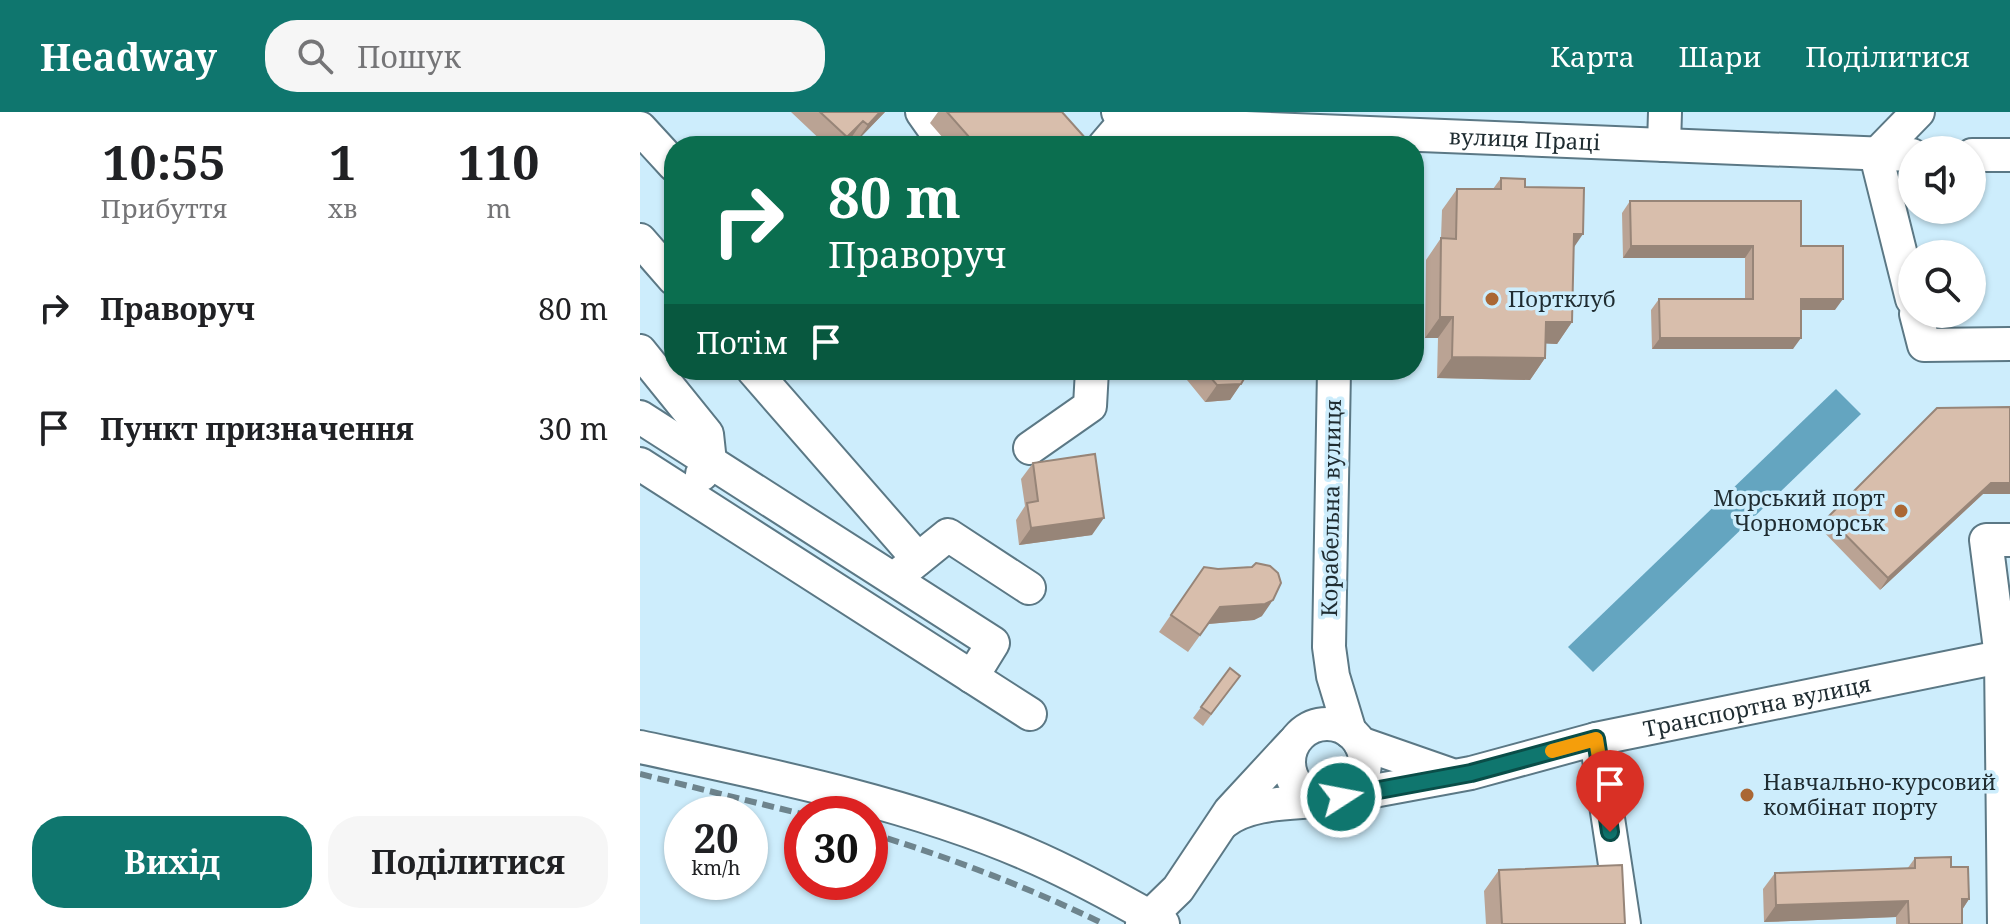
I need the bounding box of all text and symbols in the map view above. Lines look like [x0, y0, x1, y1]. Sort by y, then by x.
search box [265, 20, 825, 92]
text: Headway [40, 30, 217, 82]
icon: search [293, 34, 337, 78]
text: Пошук [357, 36, 461, 77]
text: Карта [1550, 37, 1635, 75]
text: Шари [1679, 37, 1761, 75]
text: Поділитися [1805, 37, 1970, 75]
street label: вулиця Праці [1448, 120, 1601, 156]
text: 10:55 [102, 129, 226, 194]
text: 1 [329, 129, 356, 194]
text: 110 [458, 129, 539, 194]
map controls [1898, 136, 1986, 328]
button: sound [1898, 136, 1986, 224]
text: 80 m [828, 158, 961, 234]
icon: right [696, 168, 800, 272]
text: Прибуття [101, 190, 227, 226]
text: хв [328, 190, 357, 226]
text: m [486, 190, 511, 226]
text: Праворуч [828, 230, 1007, 279]
button: search [1898, 240, 1986, 328]
place label: Портклуб [1508, 283, 1616, 313]
icon: right [32, 286, 76, 330]
text: Праворуч [100, 288, 255, 329]
text: 80 m [538, 288, 608, 329]
marker: Портклуб [1483, 290, 1501, 308]
icon: arrive [804, 320, 848, 364]
text: Потім [696, 322, 788, 363]
street label: Корабельна вулиця [1313, 399, 1347, 617]
icon: arrive [32, 406, 76, 450]
text: Пункт призначення [100, 408, 414, 449]
text: 30 m [538, 408, 608, 449]
place label: Морський порт Чорноморськ [1713, 482, 1886, 537]
marker: Морський порт Чорноморськ [1892, 502, 1910, 520]
street label: Транспортна вулиця [1640, 668, 1873, 743]
pin [1576, 750, 1644, 832]
position arrow [1299, 755, 1383, 839]
icon: arrive [1588, 762, 1632, 806]
place label: Навчально-курсовий комбінат порту [1763, 766, 1996, 821]
marker: Навчально-курсовий комбінат порту [1738, 786, 1756, 804]
speed limit sign: 30 [784, 796, 888, 900]
text: 20 [693, 810, 739, 865]
button: Вихід [32, 816, 312, 908]
button: Поділитися [328, 816, 608, 908]
text: km/h [691, 854, 741, 881]

